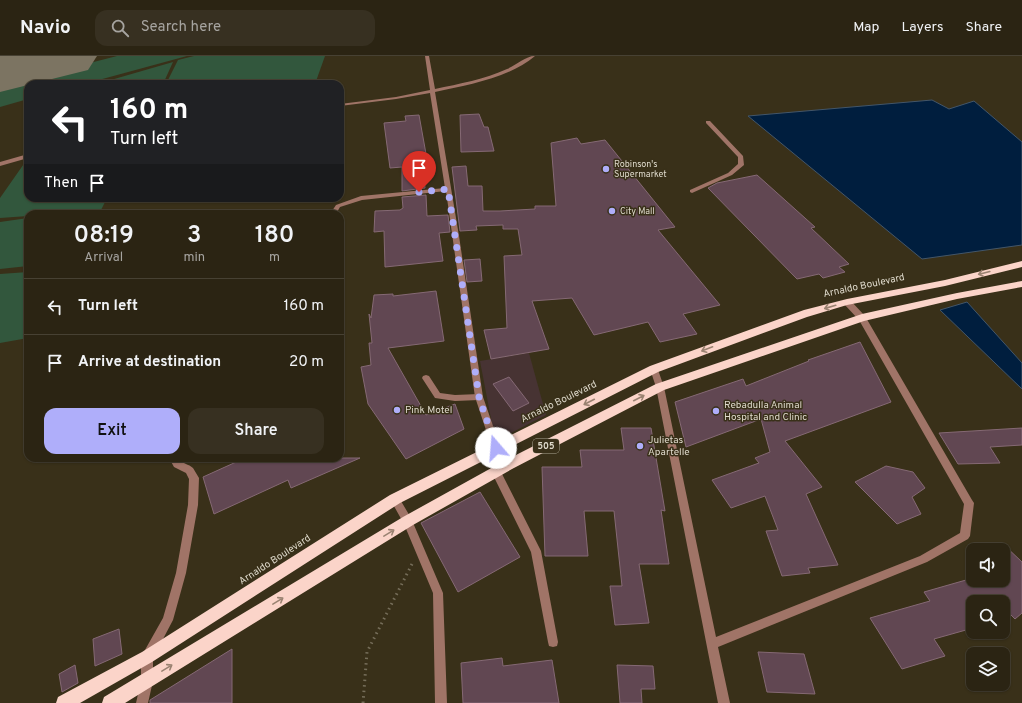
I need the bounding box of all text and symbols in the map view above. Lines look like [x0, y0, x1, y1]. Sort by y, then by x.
search box [95, 10, 375, 46]
text: Navio [20, 16, 71, 40]
icon: search [109, 17, 131, 39]
text: Search here [141, 18, 221, 37]
text: Map [853, 19, 879, 36]
text: Layers [901, 19, 943, 36]
text: Share [965, 19, 1002, 36]
text: 160 m [110, 93, 188, 129]
icon: left [44, 96, 96, 148]
text: Turn left [110, 128, 178, 151]
pin [402, 151, 436, 192]
icon: arrive [408, 157, 430, 179]
place label: Robinson's Supermarket [614, 159, 667, 180]
marker: Robinson's Supermarket [601, 164, 611, 174]
icon: arrive [86, 172, 108, 194]
text: Then [44, 174, 78, 193]
marker: City Mall [607, 206, 617, 216]
place label: City Mall [620, 206, 655, 217]
text: 08:19 [74, 221, 134, 251]
text: 3 [187, 221, 202, 251]
text: 180 [255, 221, 294, 251]
text: Arrival [84, 250, 123, 266]
text: min [183, 250, 205, 266]
text: m [269, 250, 280, 266]
one-way arrow [978, 270, 991, 277]
street label: Arnaldo Boulevard [822, 271, 906, 301]
icon: left [44, 296, 66, 318]
text: Turn left [78, 297, 138, 316]
text: 160 m [284, 297, 324, 316]
one-way arrow [823, 303, 836, 311]
one-way arrow [701, 346, 713, 354]
icon: arrive [44, 352, 66, 374]
text: Arrive at destination [78, 353, 221, 372]
text: 20 m [289, 353, 324, 372]
street label: Arnaldo Boulevard [519, 378, 599, 426]
one-way arrow [633, 394, 645, 401]
one-way arrow [583, 399, 595, 407]
place label: Rebadulla Animal Hospital and Clinic [724, 399, 807, 424]
place label: Pink Motel [405, 404, 452, 417]
marker: Pink Motel [392, 405, 402, 415]
marker: Rebadulla Animal Hospital and Clinic [711, 406, 721, 416]
button: Exit [44, 408, 180, 454]
button: Share [188, 408, 324, 454]
position arrow [475, 427, 517, 469]
place label: Julietas Apartelle [648, 434, 690, 459]
road number: 505 [533, 439, 559, 453]
marker: Julietas Apartelle [635, 441, 645, 451]
one-way arrow [383, 528, 395, 536]
street label: Arnaldo Boulevard [237, 532, 313, 588]
map controls [966, 543, 1010, 691]
button: sound [966, 543, 1010, 587]
button: search [966, 595, 1010, 639]
one-way arrow [272, 596, 284, 604]
button: layers [966, 647, 1010, 691]
one-way arrow [161, 664, 173, 672]

